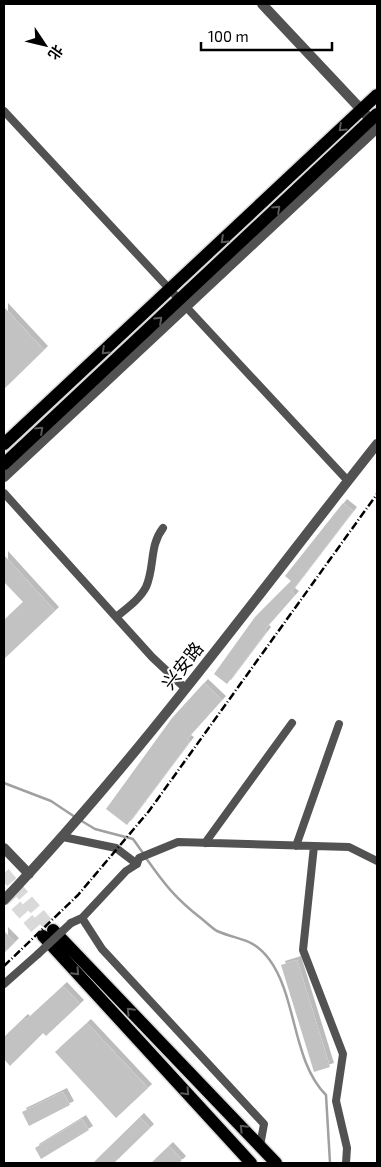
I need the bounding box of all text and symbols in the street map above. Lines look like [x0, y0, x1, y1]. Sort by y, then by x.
north arrow [20, 20, 70, 70]
scale bar [201, 20, 332, 52]
text: 100 m [208, 27, 249, 45]
text: 北 [45, 42, 67, 63]
one-way arrow [338, 122, 347, 131]
one-way arrow [271, 206, 280, 215]
one-way arrow [220, 234, 229, 243]
one-way arrow [153, 317, 162, 326]
one-way arrow [101, 345, 110, 354]
one-way arrow [34, 427, 43, 436]
street label: 兴安路 [157, 637, 208, 693]
one-way arrow [70, 967, 79, 976]
one-way arrow [127, 1007, 136, 1016]
one-way arrow [180, 1086, 189, 1095]
one-way arrow [240, 1125, 249, 1134]

